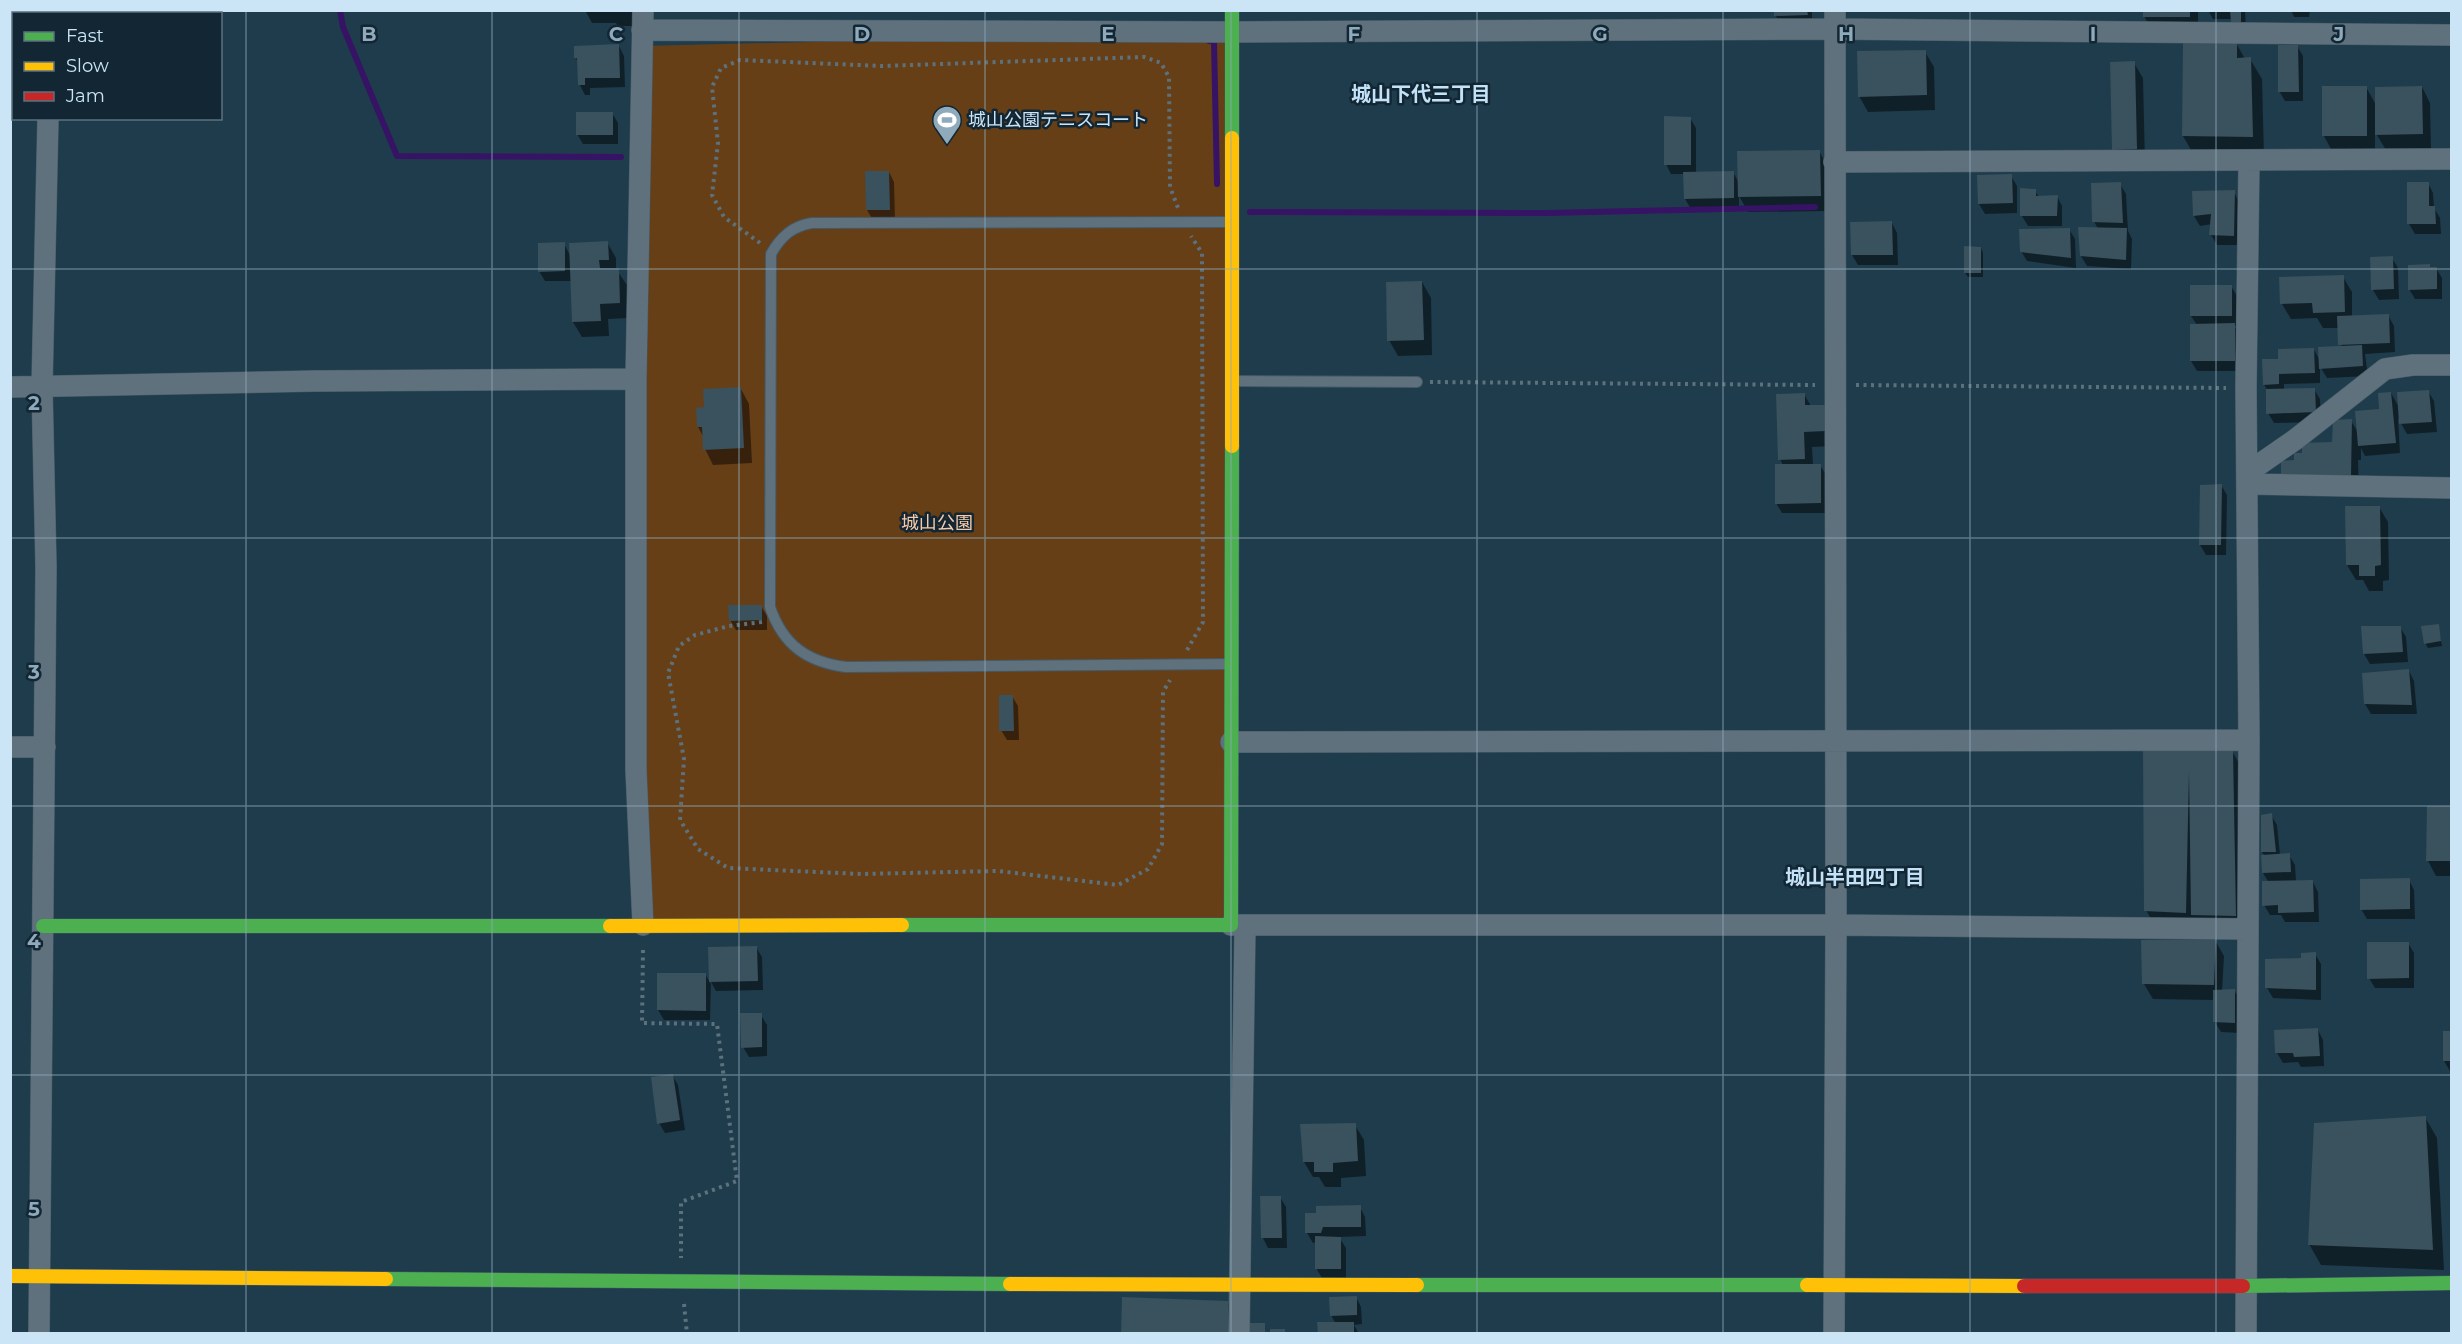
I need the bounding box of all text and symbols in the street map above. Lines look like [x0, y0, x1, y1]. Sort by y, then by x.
legend [12, 12, 222, 120]
text: B [361, 22, 377, 46]
text: C [609, 22, 624, 46]
text: D [854, 22, 870, 46]
text: E [1101, 22, 1115, 46]
text: F [1348, 22, 1361, 46]
text: G [1592, 22, 1608, 46]
text: H [1838, 22, 1854, 46]
text: I [2090, 22, 2096, 46]
text: J [2333, 22, 2344, 46]
text: Fast [66, 25, 104, 47]
text: Slow [66, 55, 109, 77]
district label: 城山下代三丁目 [1351, 82, 1491, 106]
text: Jam [65, 85, 105, 107]
sports icon: 城山公園テニスコート [931, 104, 963, 146]
place label: 城山公園テニスコート [968, 109, 1148, 131]
text: 2 [28, 391, 40, 415]
park label: 城山公園 [901, 512, 973, 534]
text: 3 [27, 660, 40, 684]
district label: 城山半田四丁目 [1785, 865, 1925, 889]
text: 4 [27, 929, 41, 953]
text: 5 [28, 1197, 40, 1221]

